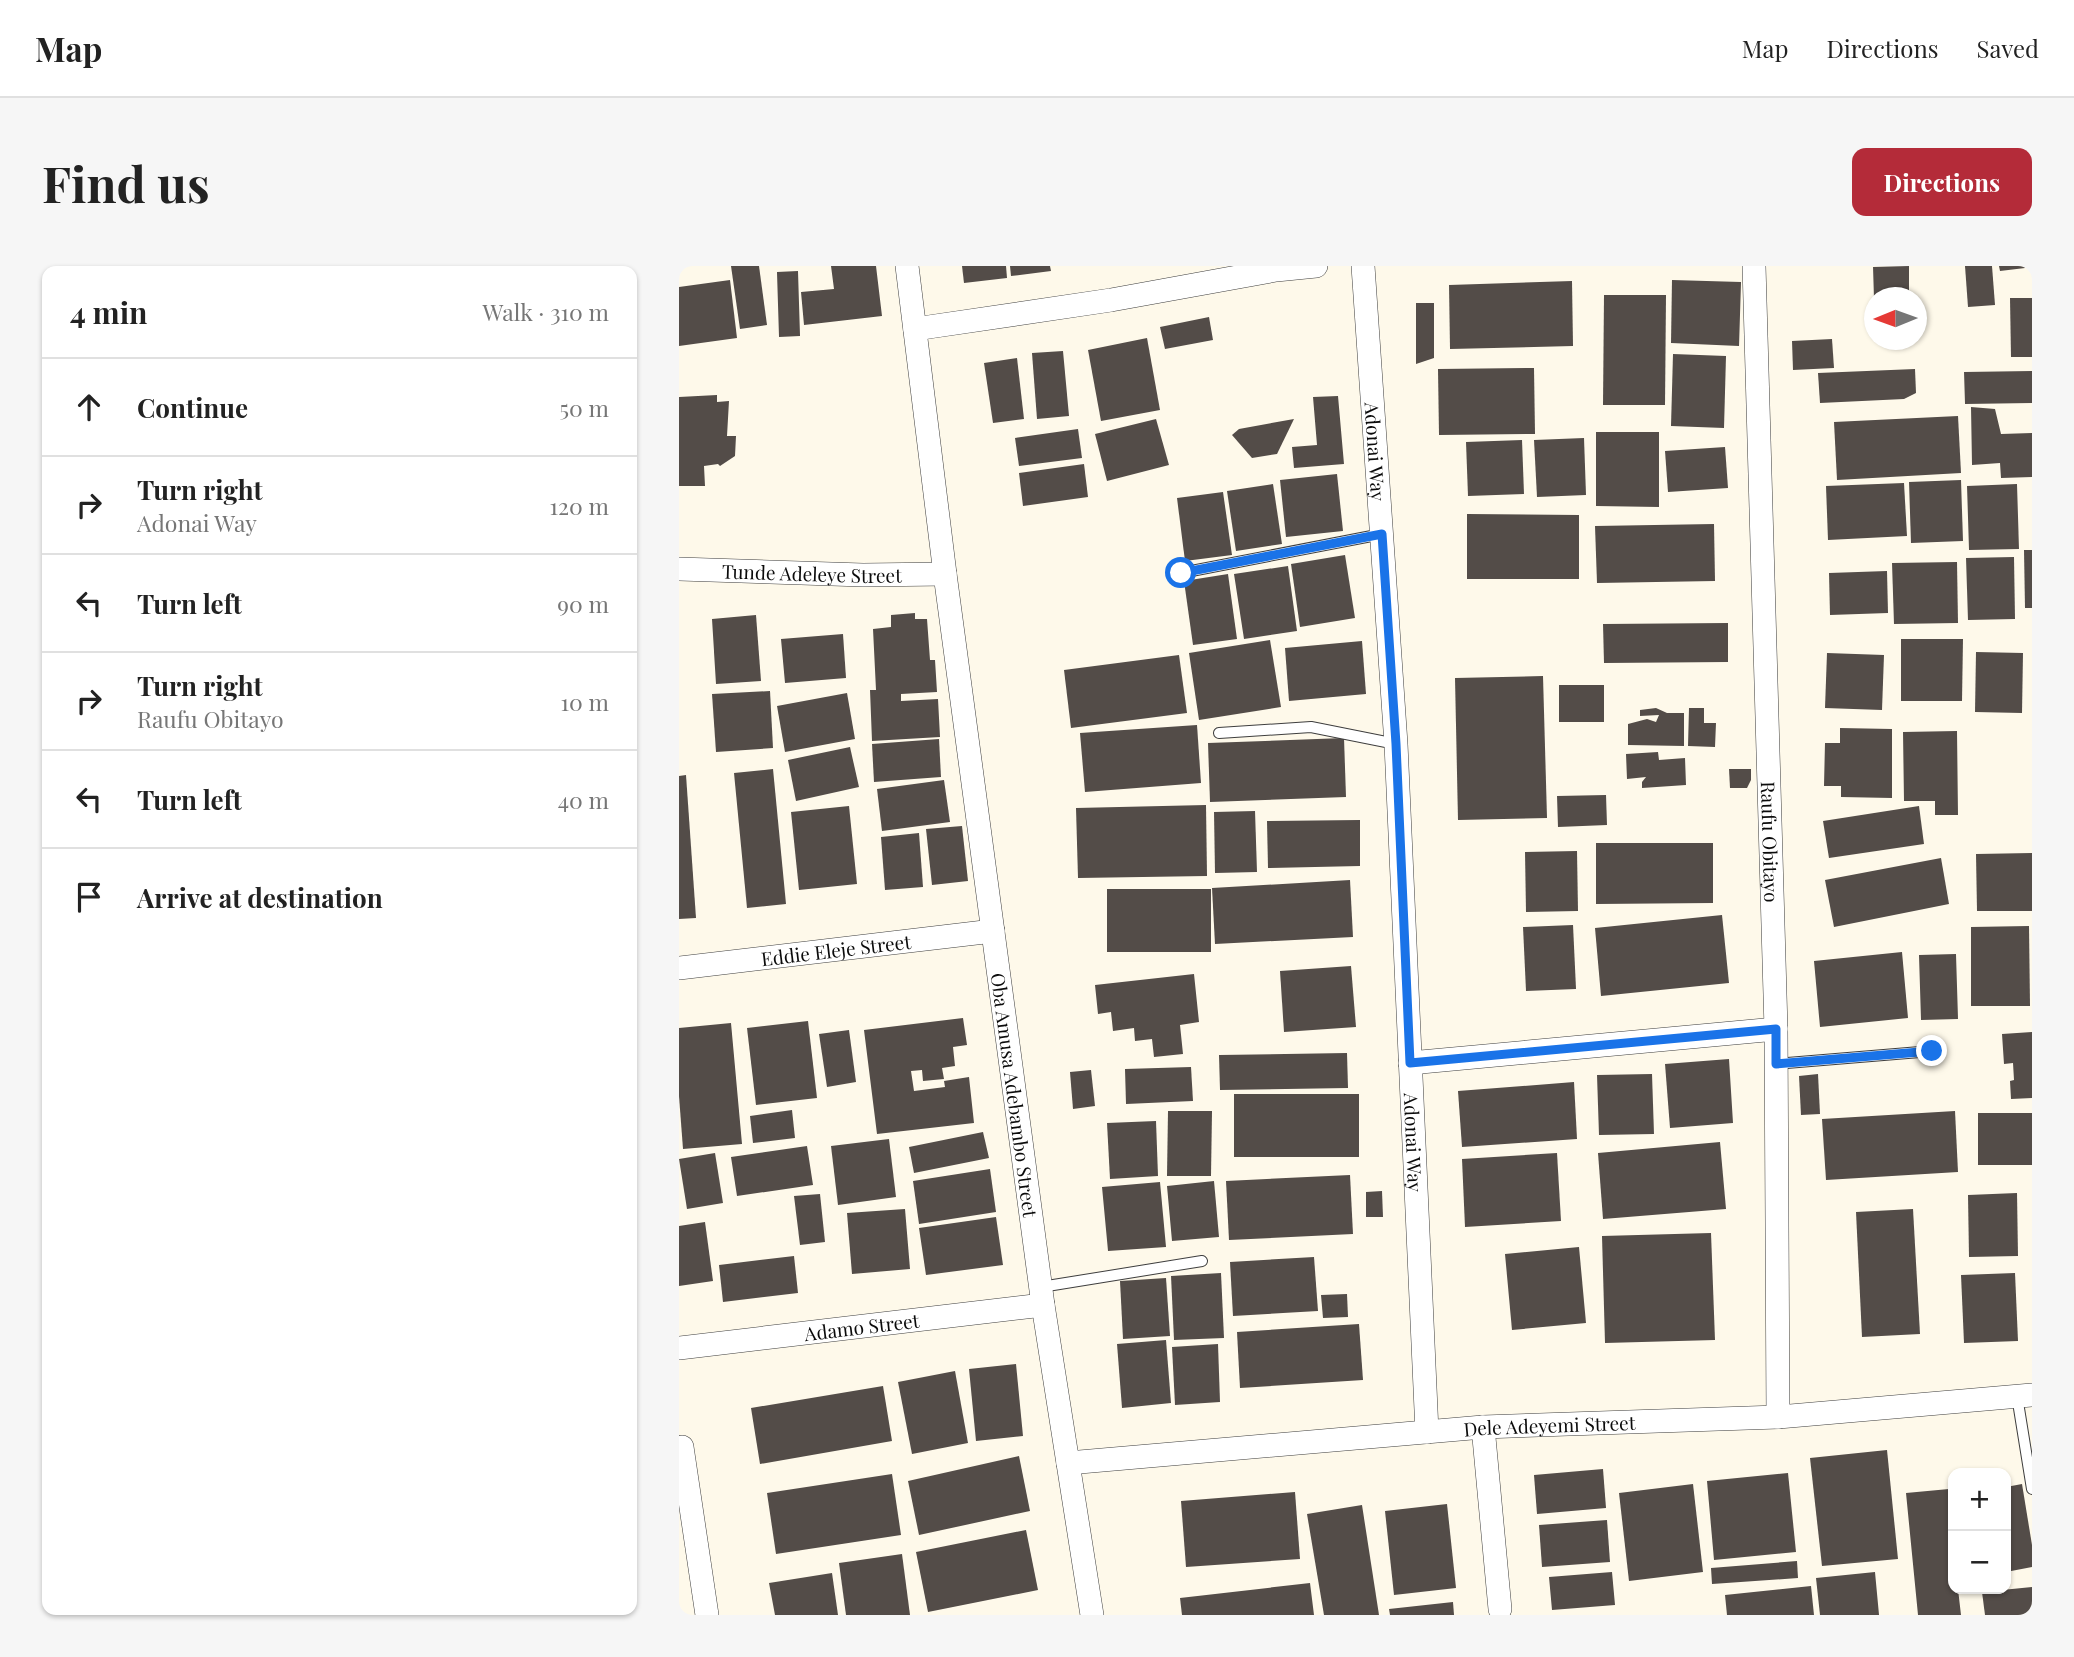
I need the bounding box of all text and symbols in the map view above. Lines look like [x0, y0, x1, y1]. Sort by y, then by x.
text: Map [35, 26, 102, 70]
text: Map [1742, 32, 1788, 64]
text: Directions [1826, 32, 1939, 64]
text: Saved [1977, 32, 2039, 64]
button: Directions [1852, 148, 2032, 216]
text: Find us [42, 150, 210, 215]
north arrow [1864, 287, 1927, 350]
text: 4 min [70, 292, 148, 332]
text: Walk · 310 m [483, 296, 609, 327]
icon: ahead [70, 388, 108, 426]
text: Continue [137, 390, 248, 425]
text: 50 m [560, 392, 609, 423]
street label: Adonai Way [1359, 400, 1392, 502]
text: Turn right [137, 472, 263, 507]
icon: right [70, 486, 108, 524]
text: 120 m [550, 490, 609, 521]
text: Adonai Way [137, 507, 257, 538]
street label: Tunde Adeleye Street [722, 557, 902, 588]
route start [1165, 557, 1196, 588]
icon: left [70, 584, 108, 622]
text: Turn left [137, 586, 242, 621]
text: 90 m [557, 588, 609, 619]
text: Turn right [137, 668, 263, 703]
icon: right [70, 682, 108, 720]
text: 10 m [561, 686, 609, 717]
text: Raufu Obitayo [137, 703, 284, 734]
icon: left [70, 780, 108, 818]
street label: Raufu Obitayo [1756, 781, 1785, 903]
text: Turn left [137, 782, 242, 817]
text: 40 m [558, 784, 609, 815]
icon: arrive [70, 878, 108, 916]
text: Arrive at destination [137, 880, 383, 915]
street label: Eddie Eleje Street [760, 928, 912, 971]
street label: Oba Amusa Adebambo Street [986, 971, 1044, 1219]
route end [1916, 1035, 1947, 1066]
street label: Adonai Way [1399, 1091, 1429, 1193]
street label: Adamo Street [802, 1307, 921, 1346]
street label: Dele Adeyemi Street [1462, 1409, 1636, 1442]
map controls [1948, 1468, 2011, 1594]
button: + [1948, 1468, 2011, 1531]
button: − [1948, 1531, 2011, 1594]

